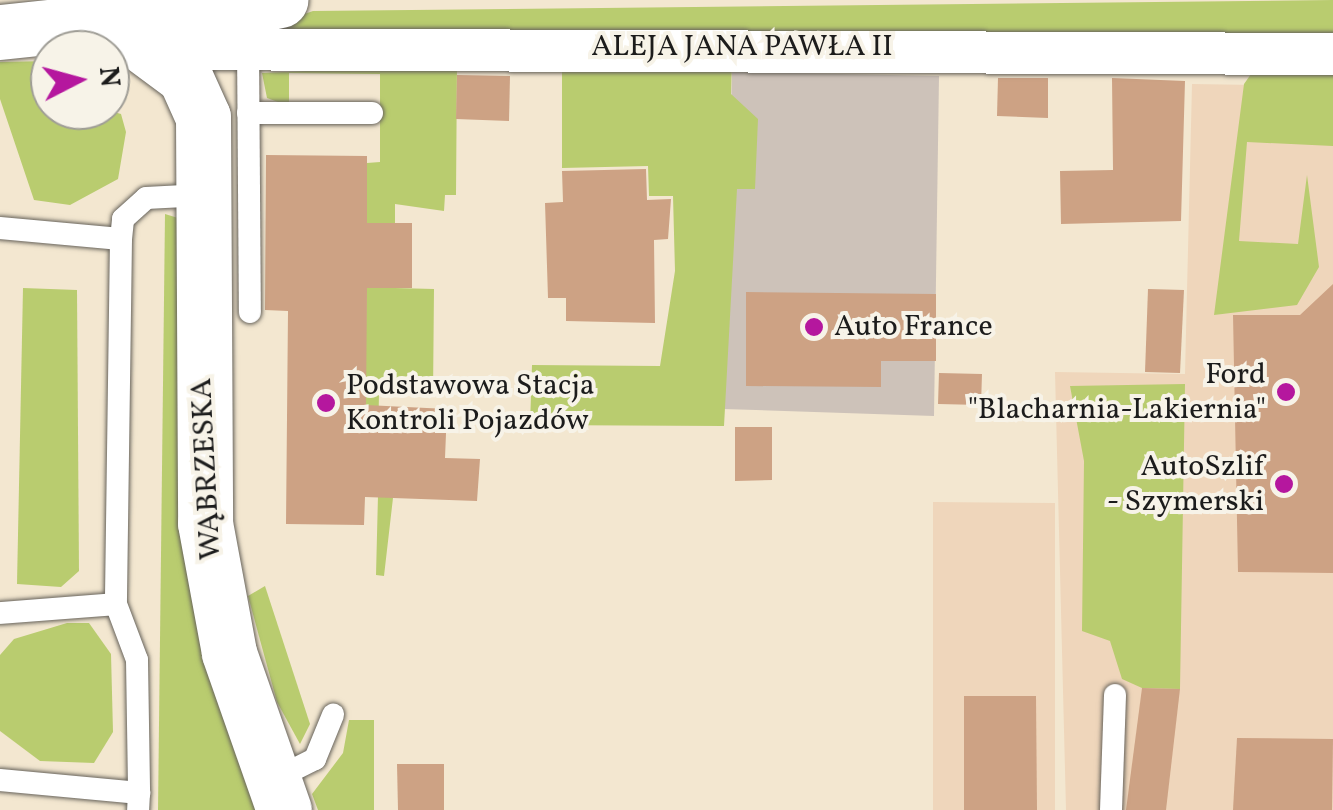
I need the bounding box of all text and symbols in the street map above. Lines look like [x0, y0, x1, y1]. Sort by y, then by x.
street label: ALEJA JANA PAWŁA II [591, 29, 893, 65]
north arrow [30, 30, 130, 130]
text: N [88, 65, 129, 89]
place label: Auto France [834, 309, 993, 345]
marker: Auto France [803, 316, 825, 338]
place label: Ford "Blacharnia-Lakiernia" [968, 357, 1266, 428]
place label: Podstawowa Stacja Kontroli Pojazdów [346, 368, 595, 438]
street label: WĄBRZESKA [184, 377, 230, 561]
marker: Ford "Blacharnia-Lakiernia" [1275, 381, 1297, 403]
marker: Podstawowa Stacja Kontroli Pojazdów [315, 392, 337, 414]
place label: AutoSzlif - Szymerski [1106, 449, 1264, 520]
marker: AutoSzlif - Szymerski [1273, 473, 1295, 495]

